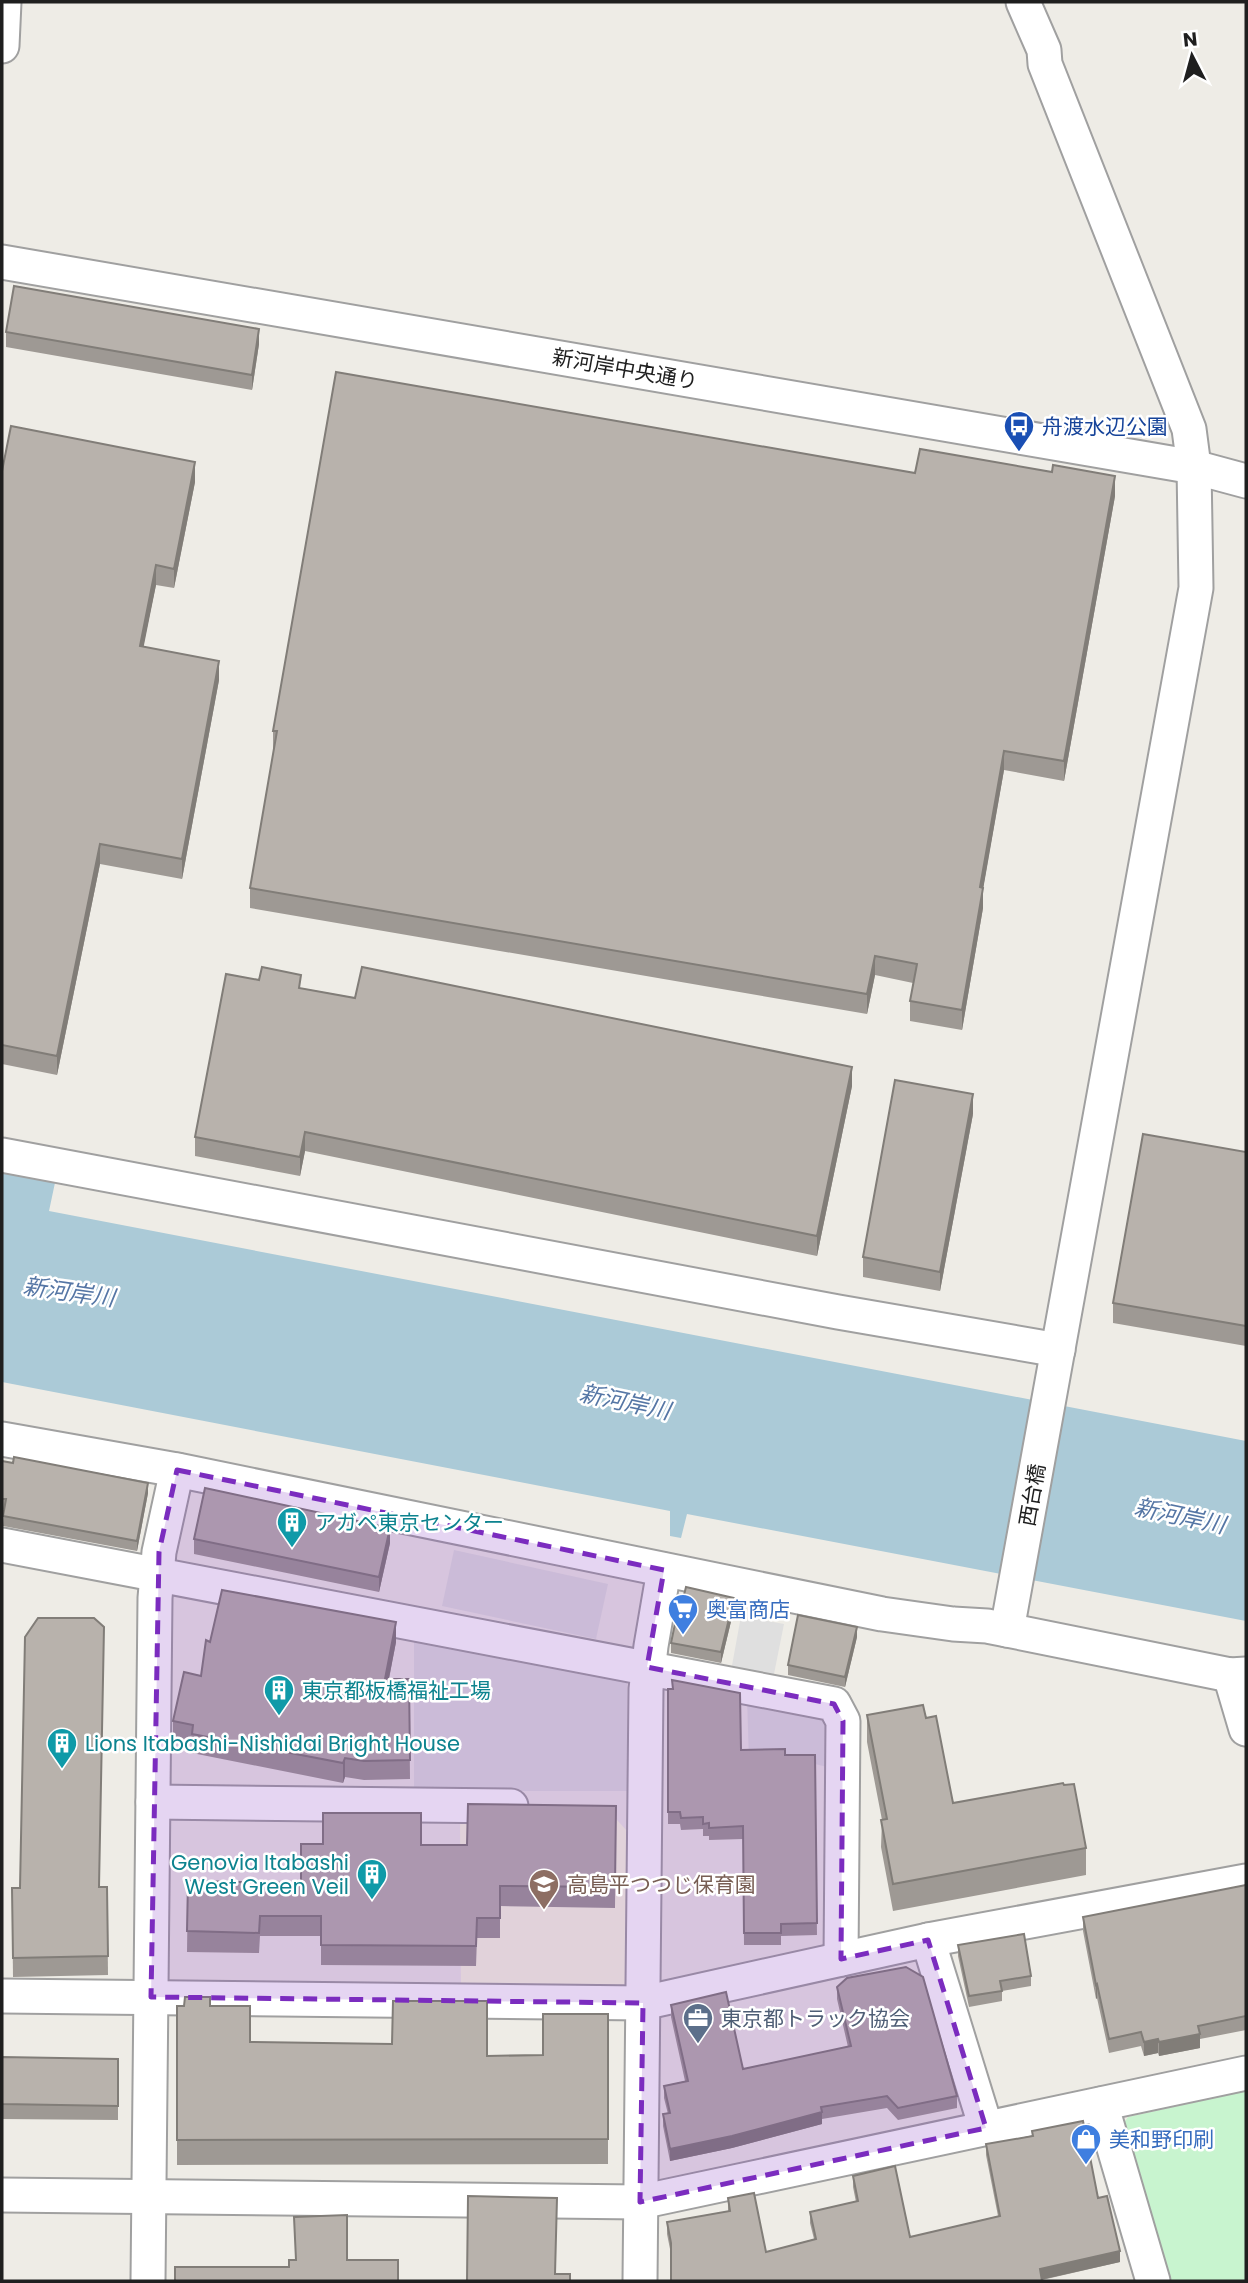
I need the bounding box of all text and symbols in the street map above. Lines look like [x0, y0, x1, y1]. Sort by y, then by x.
north arrow [1157, 21, 1227, 91]
text: N [1182, 25, 1199, 54]
street label: 新河岸中央通り [550, 342, 700, 396]
bus stop icon: 舟渡水辺公園 [1002, 409, 1036, 453]
place label: 舟渡水辺公園 [1042, 412, 1168, 441]
water label: 新河岸川 [21, 1270, 120, 1315]
water label: 新河岸川 [577, 1377, 676, 1428]
street label: 西台橋 [1012, 1461, 1052, 1529]
water label: 新河岸川 [1132, 1491, 1231, 1542]
building icon: アガペ東京センター [275, 1505, 309, 1549]
place label: アガペ東京センター [315, 1508, 504, 1537]
supermarket icon: 奥富商店 [666, 1592, 700, 1636]
place label: 奥富商店 [706, 1595, 790, 1624]
building icon: 東京都板橋福祉工場 [262, 1673, 296, 1717]
place label: 東京都板橋福祉工場 [302, 1676, 491, 1705]
building icon: Lions Itabashi-Nishidai Bright House [45, 1726, 79, 1770]
place label: Lions Itabashi-Nishidai Bright House [85, 1729, 460, 1758]
place label: Genovia Itabashi West Green Veil [171, 1848, 349, 1901]
building icon: Genovia Itabashi West Green Veil [355, 1857, 389, 1901]
school or university icon: 高島平つつじ保育園 [527, 1867, 561, 1911]
place label: 高島平つつじ保育園 [567, 1870, 756, 1899]
office icon: 東京都トラック協会 [681, 2001, 715, 2045]
place label: 東京都トラック協会 [721, 2004, 910, 2033]
shop icon: 美和野印刷 [1069, 2122, 1103, 2166]
place label: 美和野印刷 [1109, 2125, 1214, 2154]

